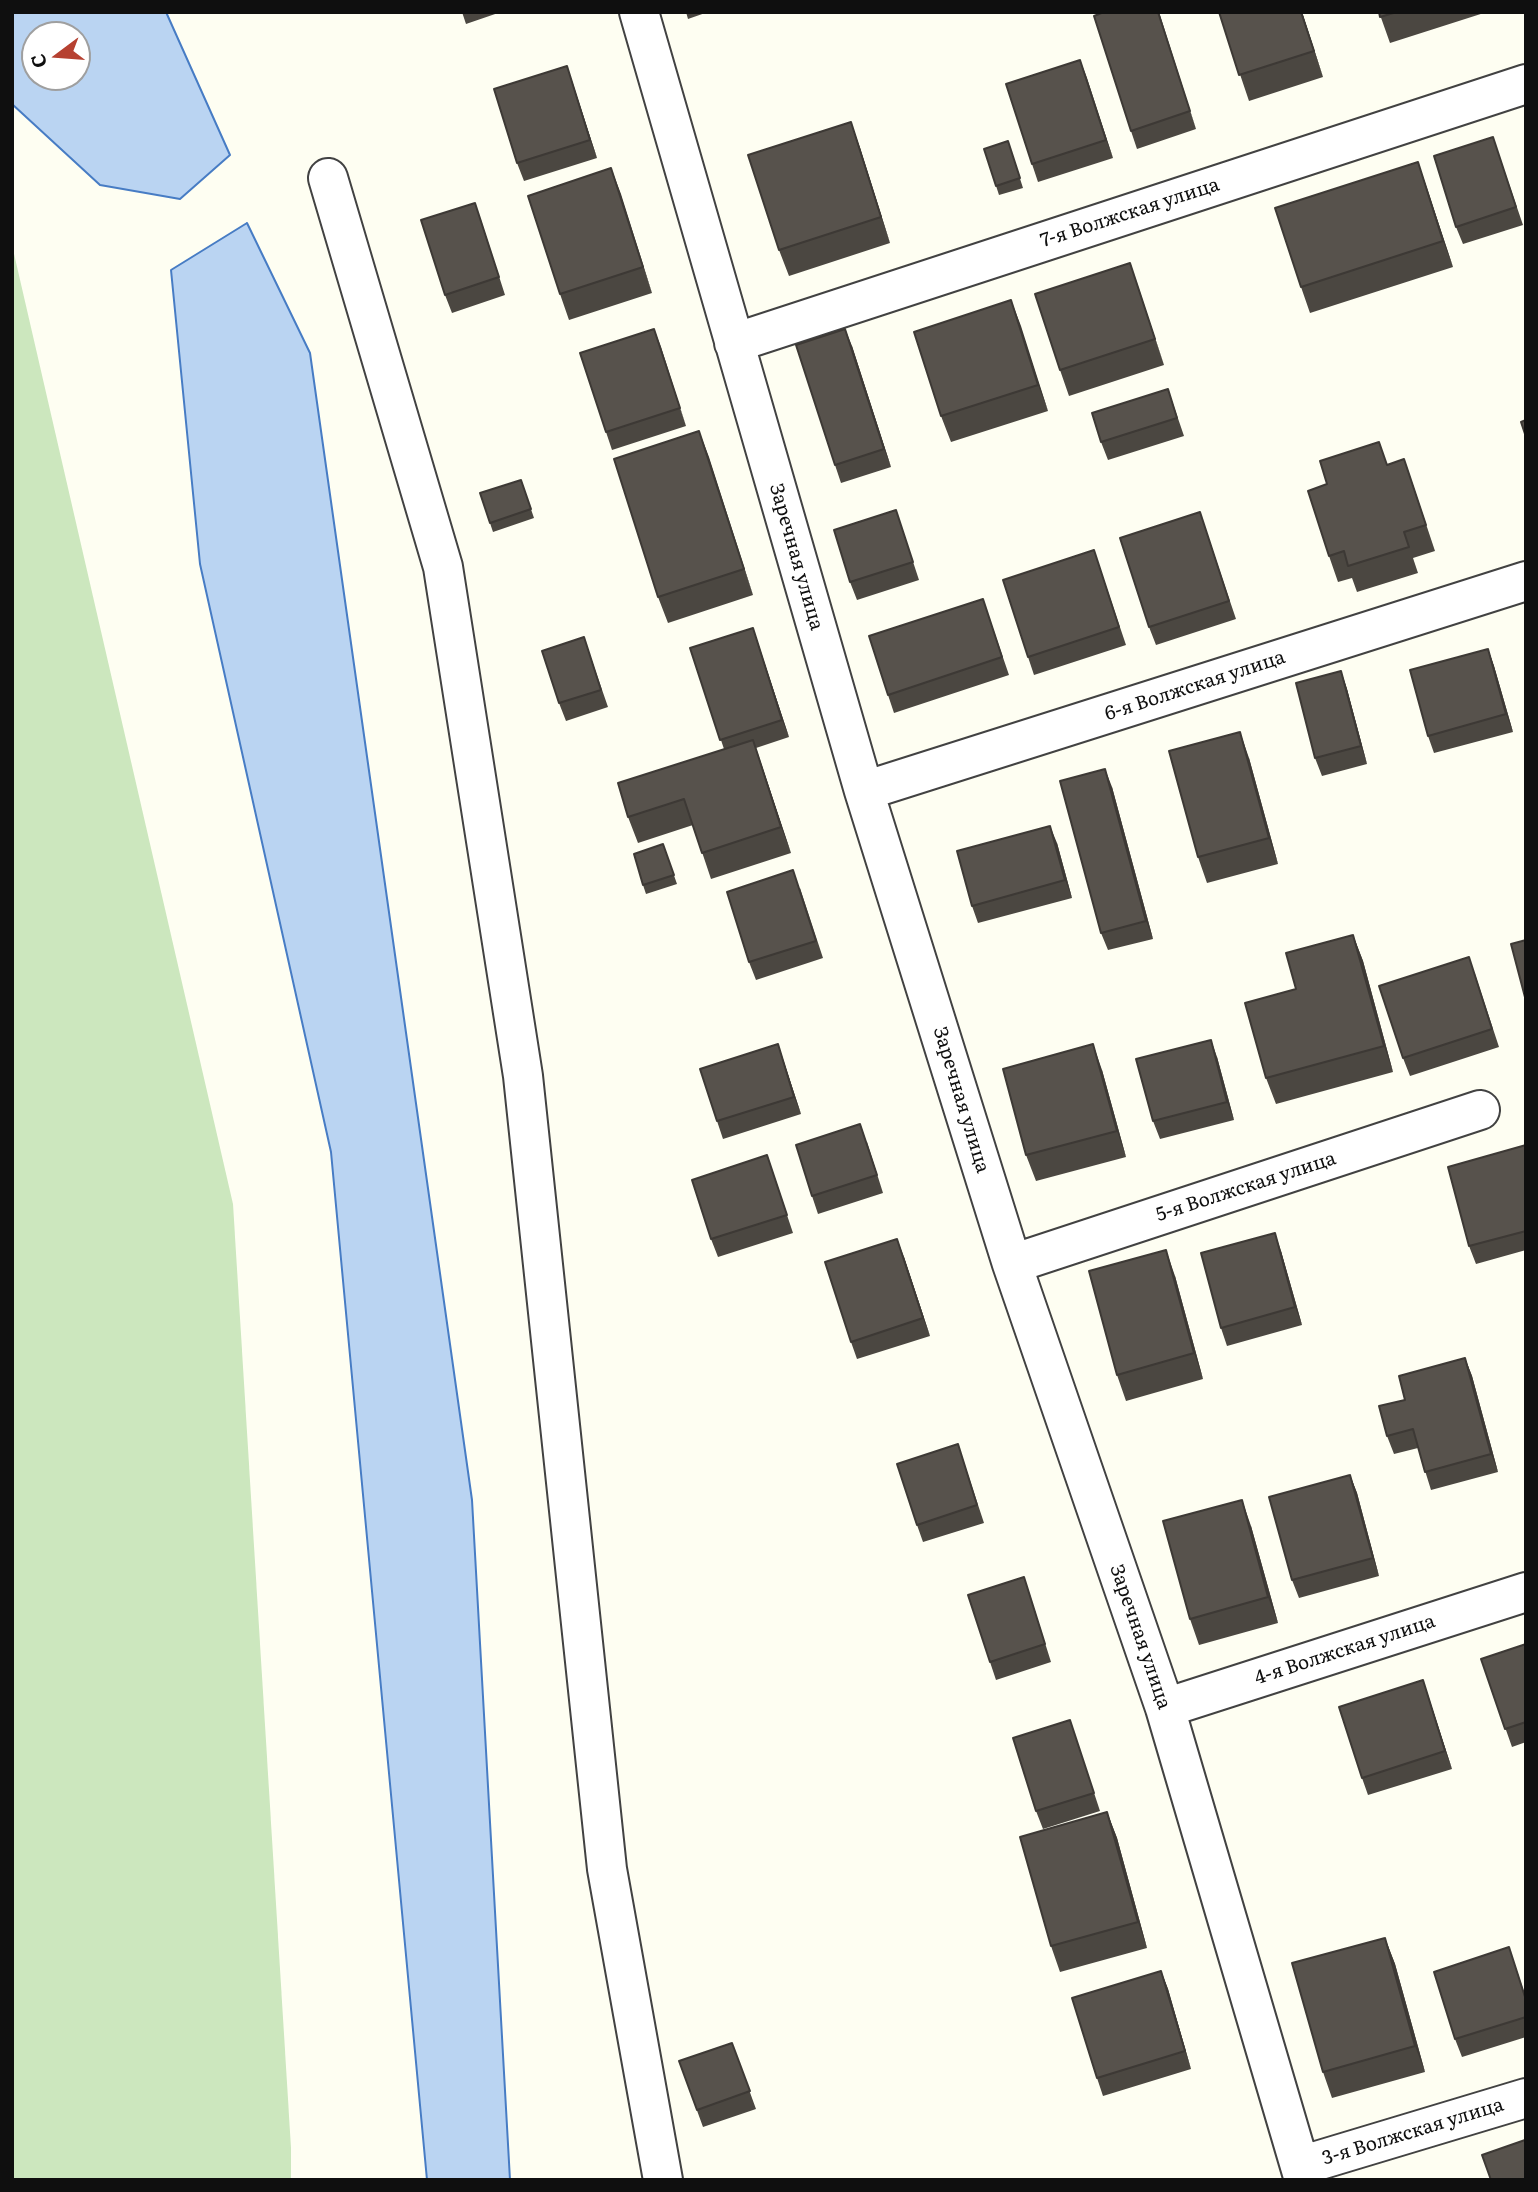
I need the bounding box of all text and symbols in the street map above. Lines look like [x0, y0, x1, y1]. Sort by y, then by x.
north arrow [21, 21, 91, 91]
text: С [22, 51, 53, 72]
street label: 7-я Волжская улица [1038, 173, 1222, 253]
street label: Заречная улица [764, 481, 828, 633]
street label: 6-я Волжская улица [1102, 646, 1288, 726]
street label: Заречная улица [928, 1024, 994, 1176]
street label: 5-я Волжская улица [1153, 1147, 1339, 1227]
street label: Заречная улица [1105, 1562, 1175, 1712]
street label: 4-я Волжская улица [1252, 1610, 1438, 1690]
street label: 3-я Волжская улица [1320, 2094, 1506, 2170]

